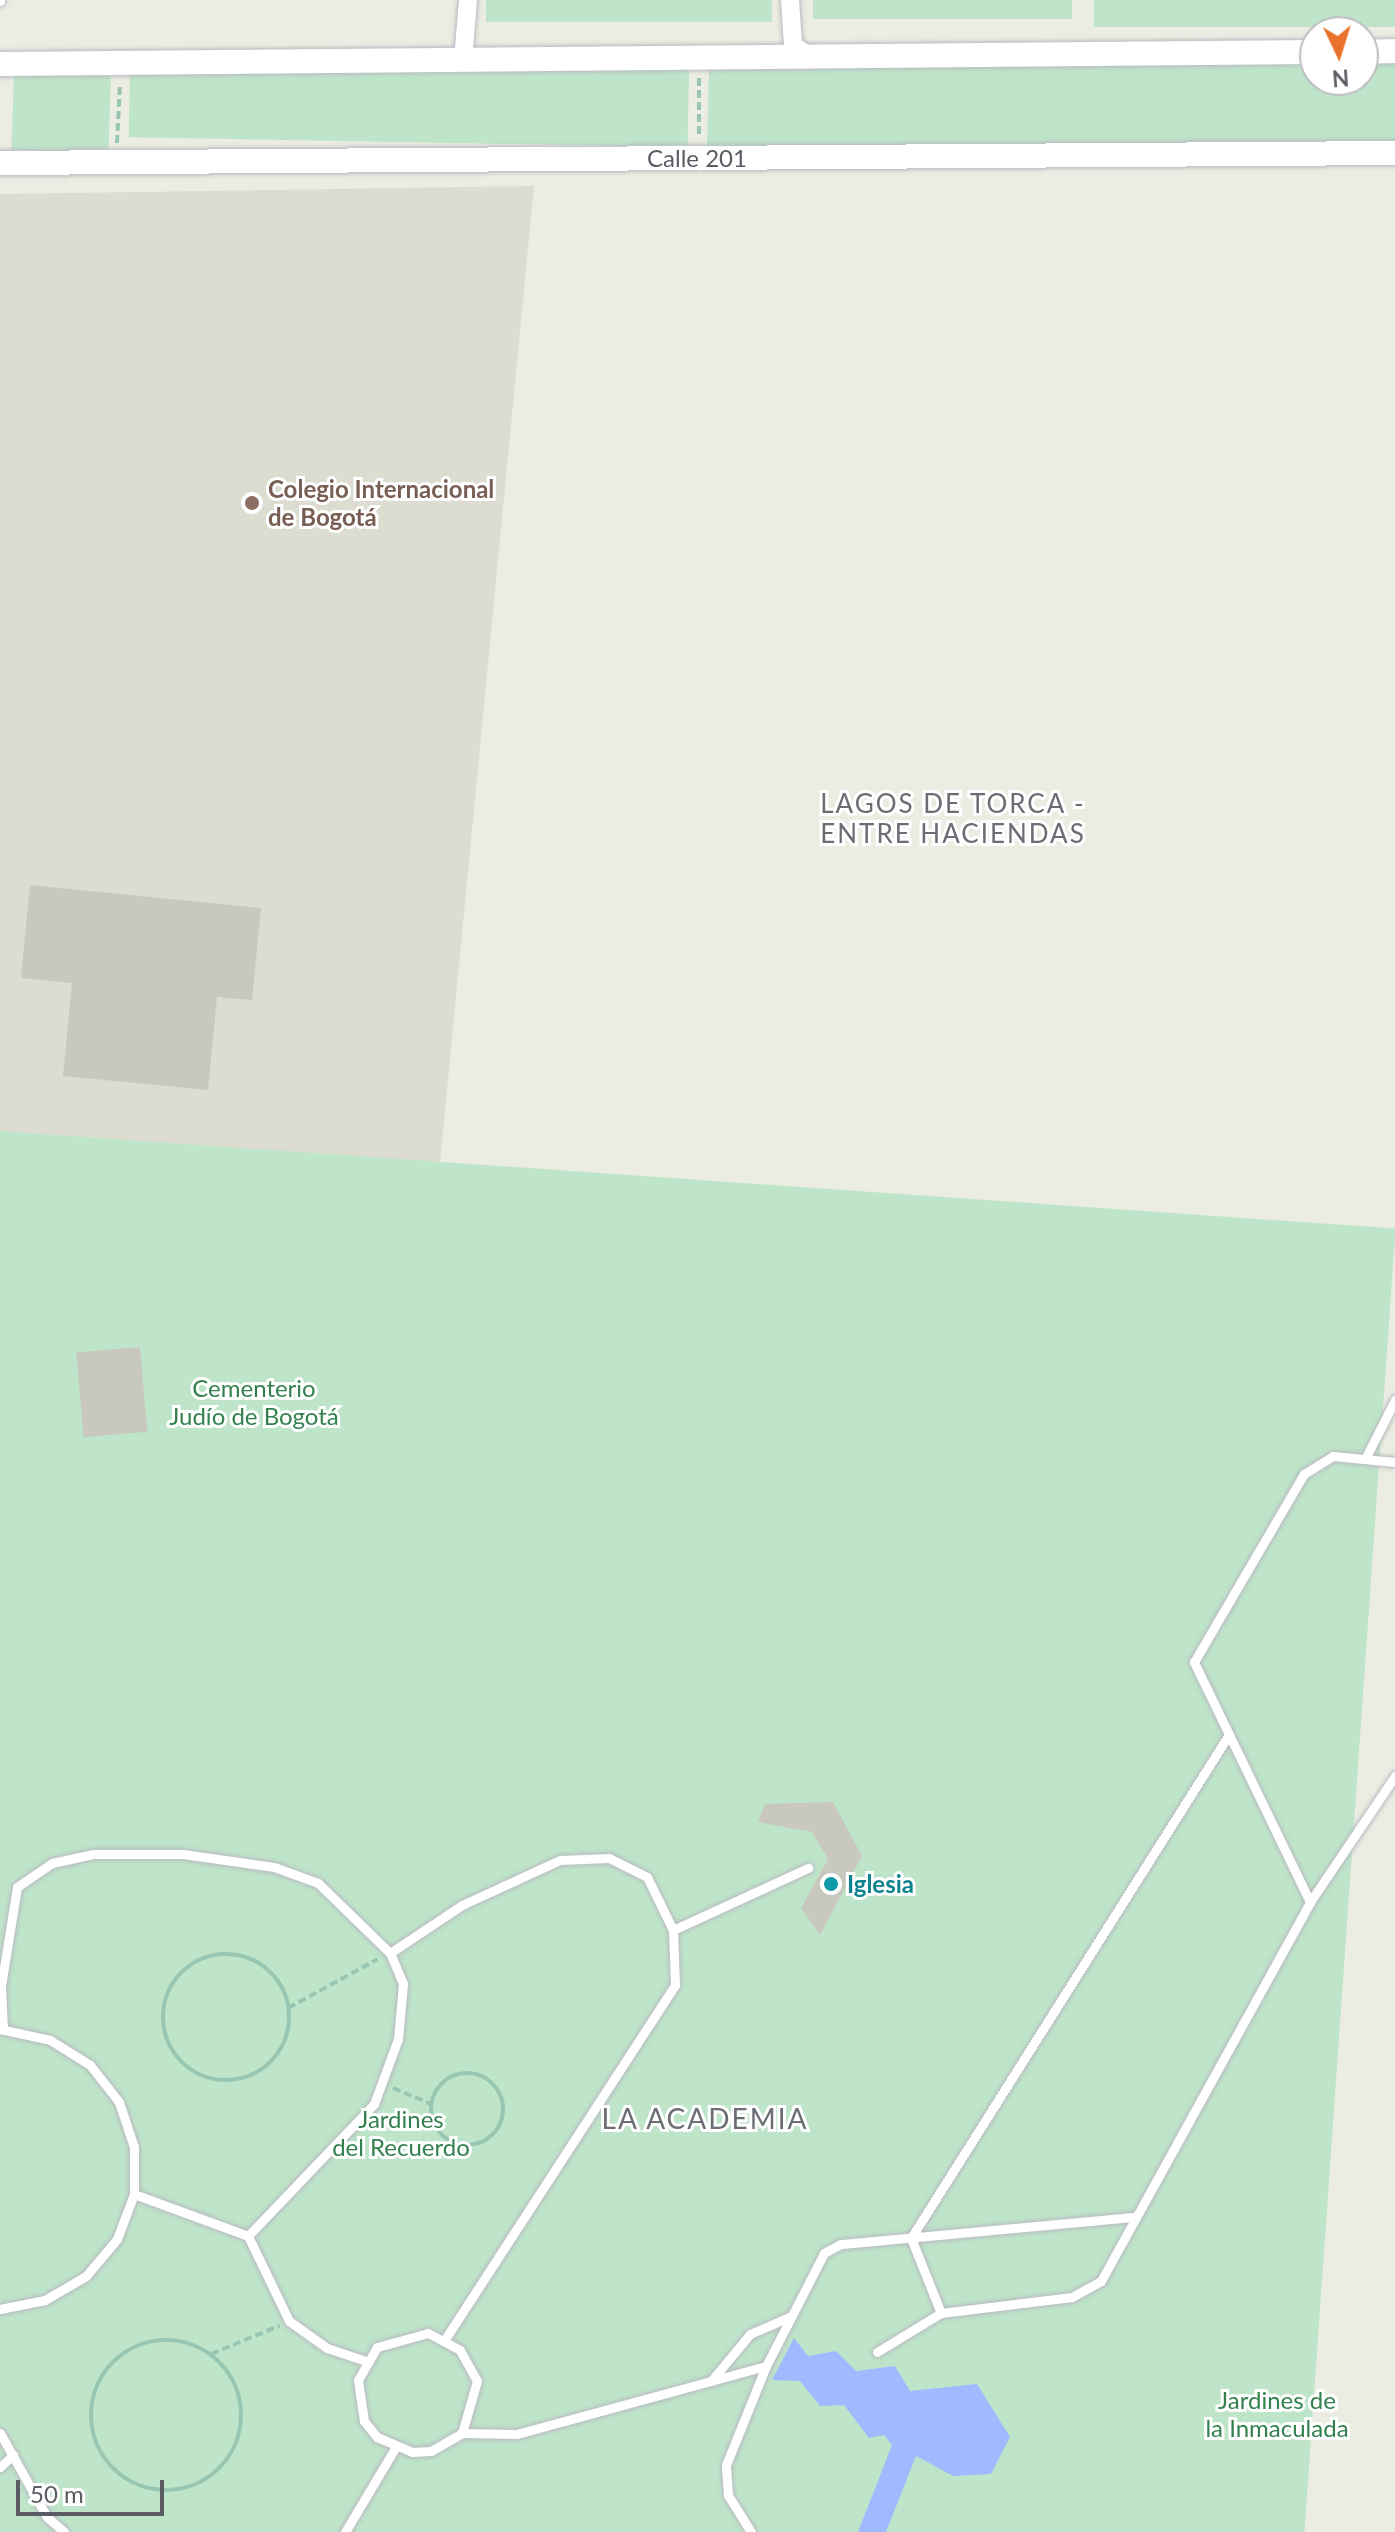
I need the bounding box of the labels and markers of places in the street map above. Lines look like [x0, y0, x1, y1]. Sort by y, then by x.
place label: Colegio Internacional de Bogotá [268, 475, 494, 531]
marker: Colegio Internacional de Bogotá [243, 494, 261, 512]
place label: Iglesia [847, 1870, 914, 1898]
marker: Iglesia [822, 1875, 840, 1893]

